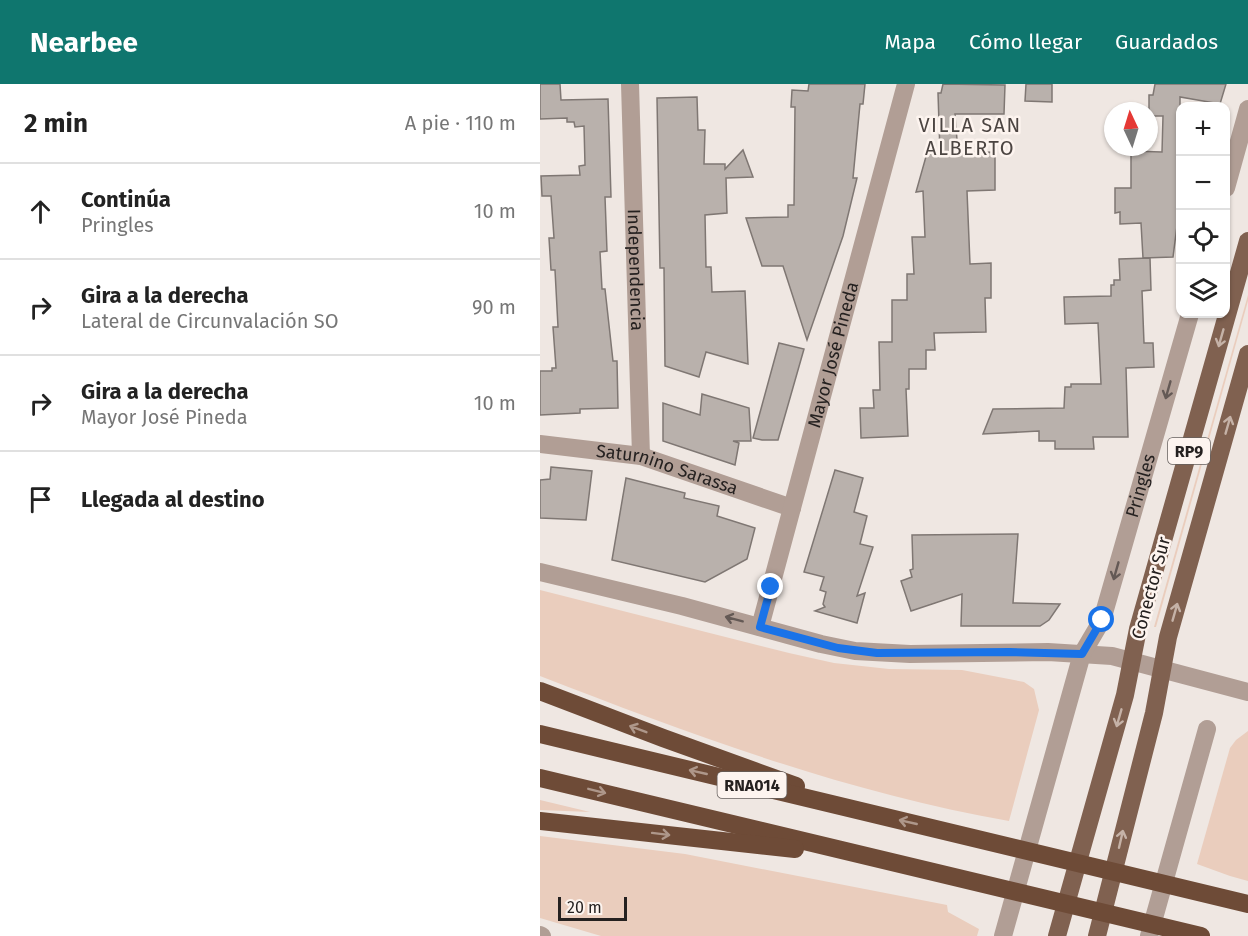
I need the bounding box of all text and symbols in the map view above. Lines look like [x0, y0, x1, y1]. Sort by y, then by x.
text: Nearbee [30, 26, 138, 59]
text: Mapa [884, 29, 936, 55]
text: Cómo llegar [969, 29, 1082, 55]
text: Guardados [1115, 29, 1218, 55]
north arrow [1104, 102, 1158, 156]
map controls [1176, 102, 1230, 318]
button: + [1176, 102, 1230, 156]
text: 2 min [24, 108, 88, 139]
text: A pie · 110 m [405, 111, 516, 135]
district label: VILLA SAN ALBERTO [918, 113, 1022, 160]
button: − [1176, 156, 1230, 210]
text: Continúa [81, 186, 171, 213]
icon: ahead [24, 195, 57, 228]
text: 10 m [474, 199, 516, 223]
street label: Independencia [623, 209, 648, 331]
button: locate [1176, 210, 1230, 264]
text: Pringles [81, 213, 154, 237]
button: layers [1176, 264, 1230, 318]
street label: Mayor José Pineda [803, 279, 863, 430]
text: Gira a la derecha [81, 282, 249, 309]
icon: right [24, 291, 57, 324]
text: 90 m [472, 295, 516, 319]
text: Lateral de Circunvalación SO [81, 309, 339, 333]
one-way arrow [1215, 328, 1226, 347]
text: Gira a la derecha [81, 378, 249, 405]
one-way arrow [1162, 380, 1173, 399]
icon: right [24, 387, 57, 420]
text: 10 m [474, 391, 516, 415]
text: Mayor José Pineda [81, 405, 248, 429]
one-way arrow [1223, 416, 1234, 435]
road number: RP9 [1168, 438, 1210, 464]
street label: Saturnino Sarassa [595, 440, 741, 500]
street label: Pringles [1121, 451, 1160, 520]
icon: arrive [24, 483, 57, 516]
text: Llegada al destino [81, 486, 265, 513]
street label: Conector Sur [1127, 534, 1175, 642]
one-way arrow [1110, 562, 1121, 581]
route end [757, 573, 783, 599]
one-way arrow [1170, 603, 1181, 622]
route start [1088, 606, 1114, 632]
one-way arrow [724, 613, 743, 625]
one-way arrow [1113, 708, 1124, 727]
one-way arrow [629, 723, 648, 734]
one-way arrow [689, 766, 708, 778]
road number: RNA014 [718, 772, 786, 798]
one-way arrow [587, 786, 606, 798]
one-way arrow [899, 816, 918, 828]
one-way arrow [650, 828, 670, 839]
one-way arrow [1116, 829, 1128, 848]
scale bar [558, 894, 627, 922]
text: 20 m [567, 898, 602, 917]

